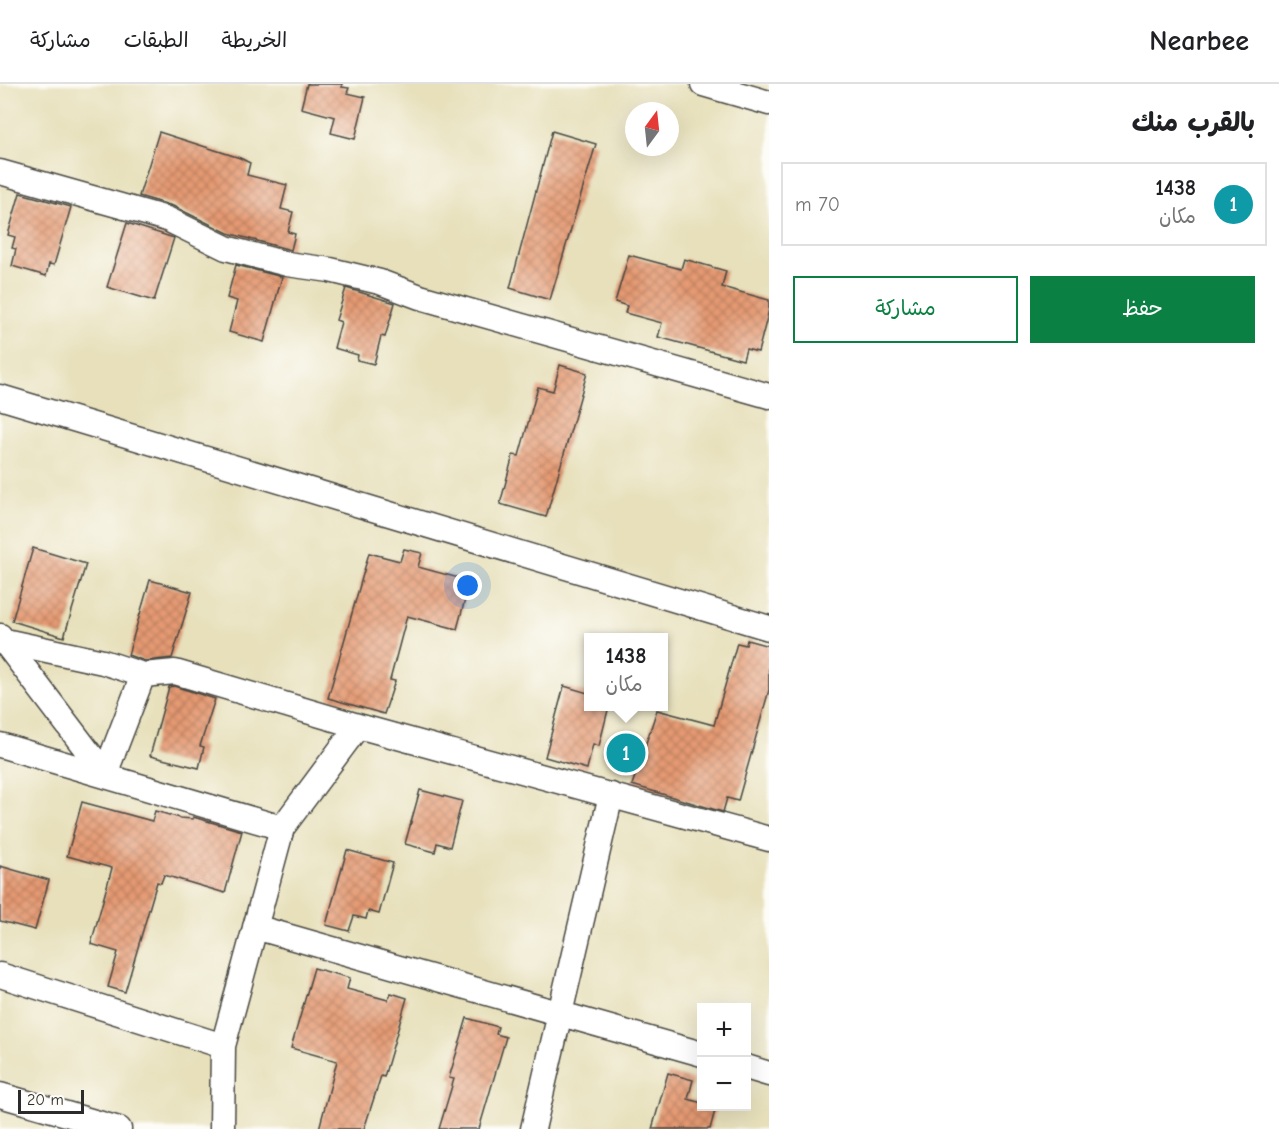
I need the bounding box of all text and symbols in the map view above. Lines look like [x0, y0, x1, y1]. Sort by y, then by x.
text: Nearbee [1149, 25, 1249, 57]
text: مشاركة [30, 28, 91, 52]
text: الطبقات [124, 28, 189, 52]
text: الخريطة [222, 28, 287, 52]
north arrow [625, 102, 679, 156]
text: بالقرب منك [1132, 108, 1255, 138]
text: 1438 [1155, 175, 1196, 201]
text: 70 m [795, 193, 840, 216]
text: 1 [1230, 193, 1237, 216]
text: مكان [1159, 205, 1196, 228]
button: مشاركة [793, 276, 1018, 343]
button: حفظ [1030, 276, 1255, 343]
your location [453, 571, 482, 600]
popup [584, 633, 668, 711]
text: 1438 [606, 643, 646, 669]
text: مكان [606, 673, 643, 696]
pin: 1 [606, 730, 646, 776]
map controls [697, 1003, 751, 1111]
button: + [697, 1003, 751, 1057]
button: − [697, 1057, 751, 1111]
scale bar [18, 1087, 84, 1114]
text: 20 m [27, 1091, 64, 1109]

